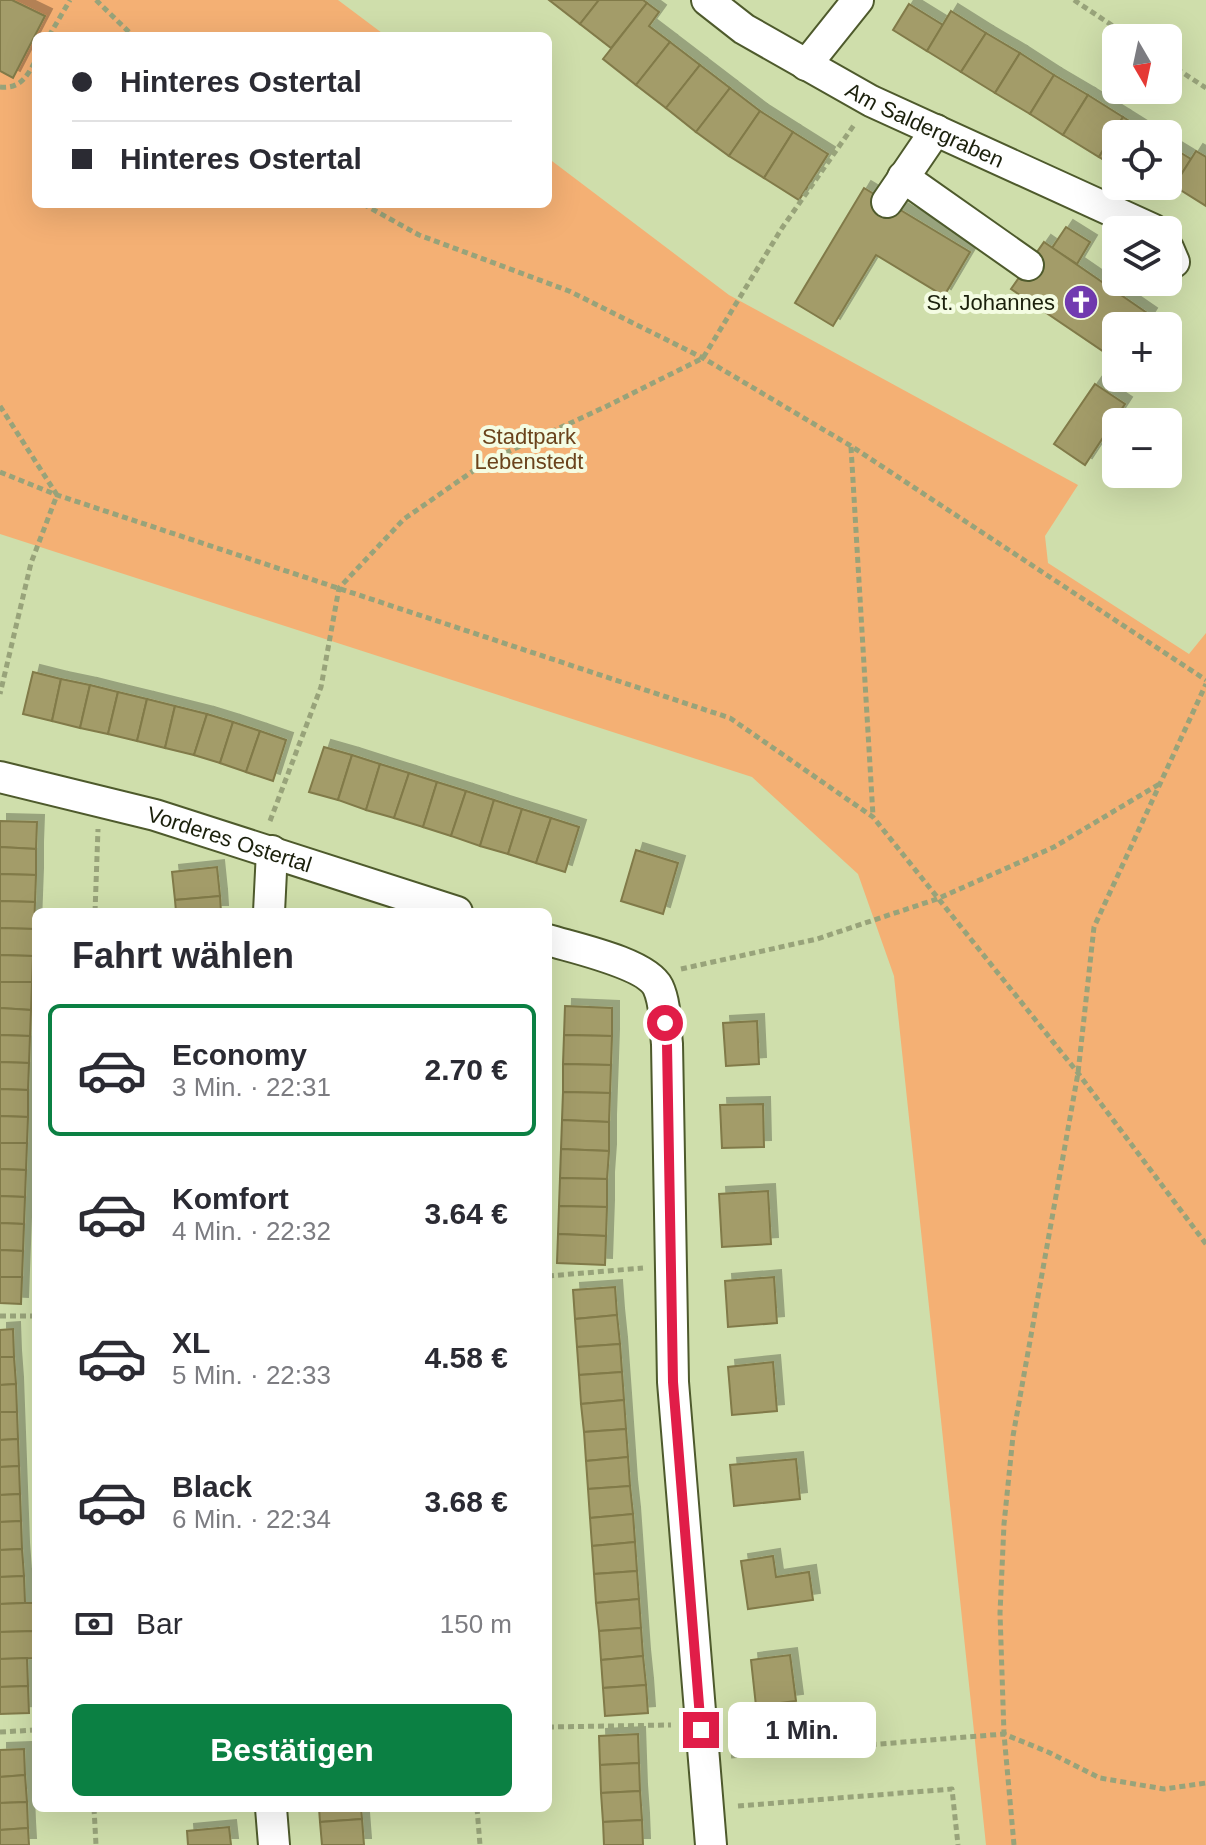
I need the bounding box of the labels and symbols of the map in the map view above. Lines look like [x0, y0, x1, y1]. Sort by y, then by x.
north arrow [1102, 24, 1182, 104]
street label: Am Saldergraben [841, 77, 1008, 173]
church icon: St. Johannes [1062, 283, 1100, 321]
place label: St. Johannes [927, 290, 1055, 315]
park label: Stadtpark Lebenstedt [475, 424, 583, 474]
street label: Vorderes Ostertal [145, 802, 315, 878]
route start [647, 1005, 683, 1041]
callout: 1 Min. [729, 1702, 877, 1758]
route end [683, 1712, 719, 1748]

